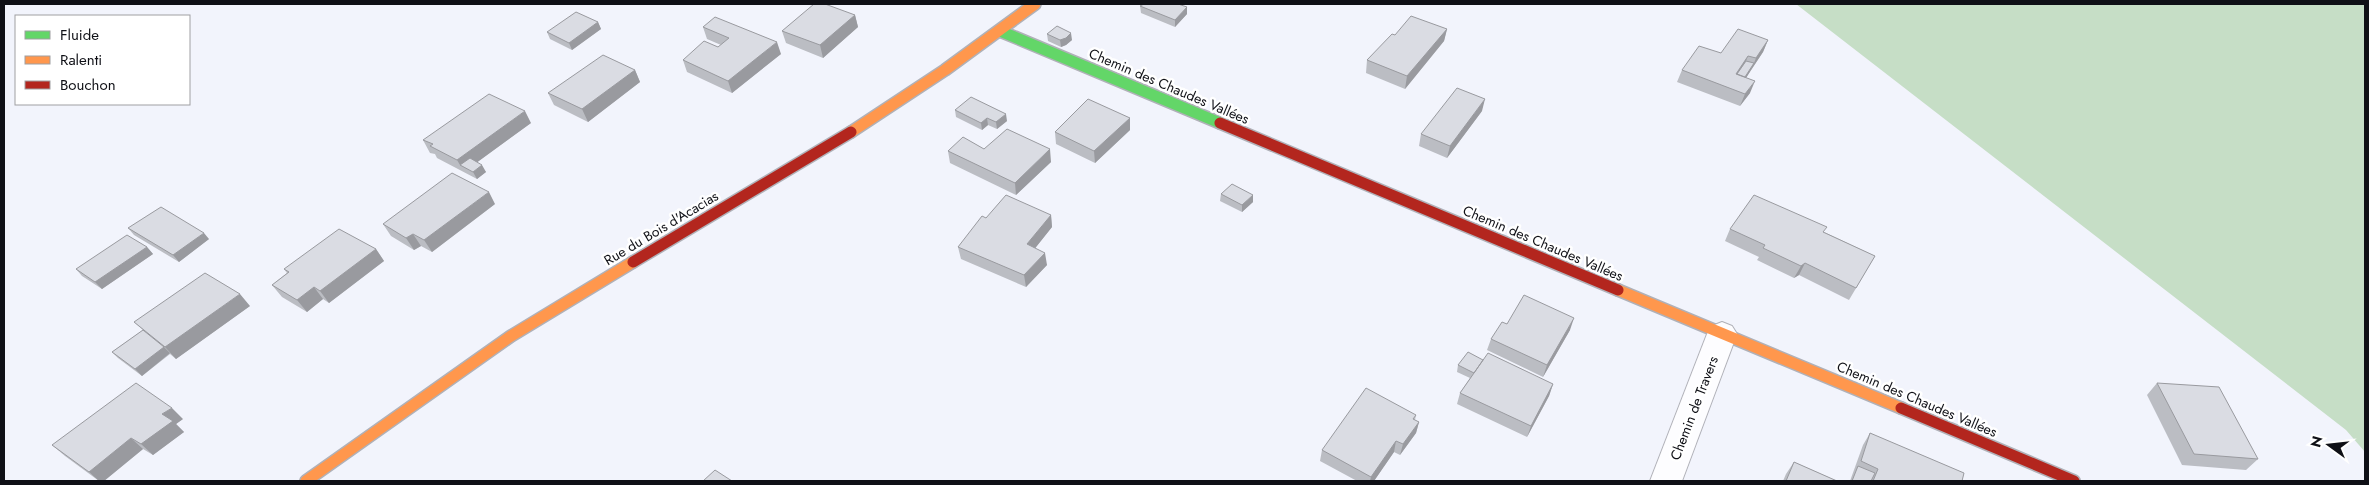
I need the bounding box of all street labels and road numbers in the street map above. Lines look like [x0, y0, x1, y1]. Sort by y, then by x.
street label: Chemin des Chaudes Vallées [1086, 43, 1253, 129]
street label: Rue du Bois d'Acacias [600, 186, 722, 270]
street label: Chemin des Chaudes Vallées [1460, 200, 1627, 286]
street label: Chemin de Travers [1665, 353, 1723, 463]
street label: Chemin des Chaudes Vallées [1834, 356, 2001, 442]

